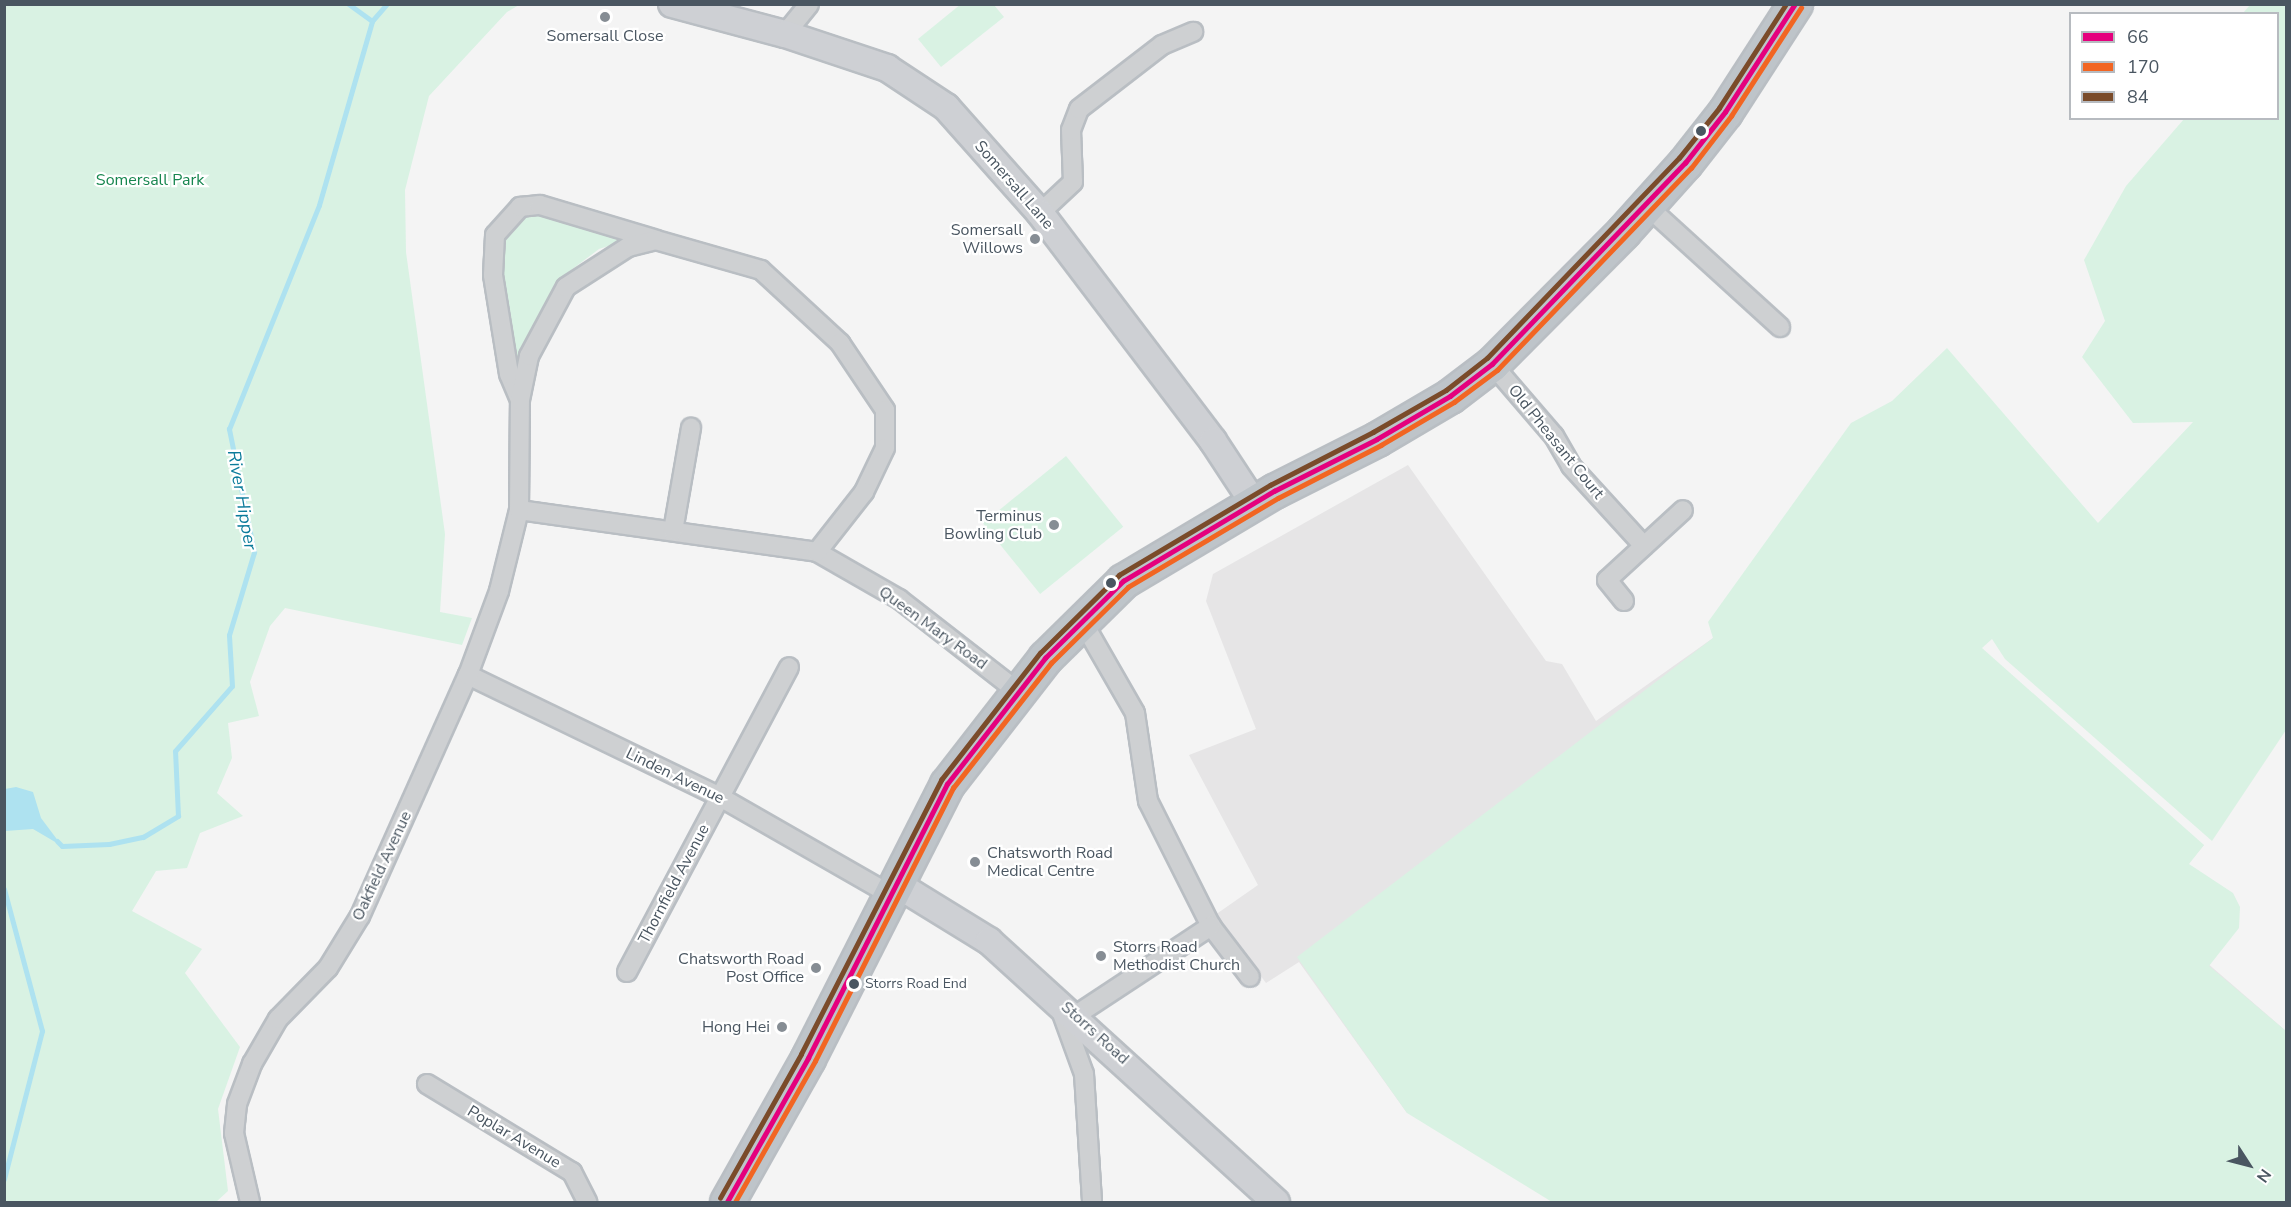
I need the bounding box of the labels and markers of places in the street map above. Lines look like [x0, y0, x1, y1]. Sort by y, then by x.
marker: Somersall Close [598, 10, 612, 24]
place label: Somersall Close [547, 26, 663, 46]
unlabelled marker [1695, 125, 1707, 137]
place label: Somersall Willows [951, 220, 1023, 258]
marker: Somersall Willows [1028, 232, 1042, 246]
place label: Terminus Bowling Club [944, 506, 1042, 544]
marker: Terminus Bowling Club [1047, 518, 1061, 532]
unlabelled marker [1105, 577, 1117, 589]
place label: Chatsworth Road Medical Centre [987, 843, 1113, 881]
marker: Chatsworth Road Medical Centre [968, 855, 982, 869]
place label: Storrs Road Methodist Church [1113, 937, 1240, 975]
place label: Chatsworth Road Post Office [678, 949, 804, 987]
marker: Storrs Road Methodist Church [1094, 949, 1108, 963]
marker: Chatsworth Road Post Office [809, 961, 823, 975]
place label: Storrs Road End [865, 976, 967, 992]
marker: Storrs Road End [848, 978, 860, 990]
place label: Hong Hei [702, 1017, 770, 1037]
marker: Hong Hei [775, 1020, 789, 1034]

